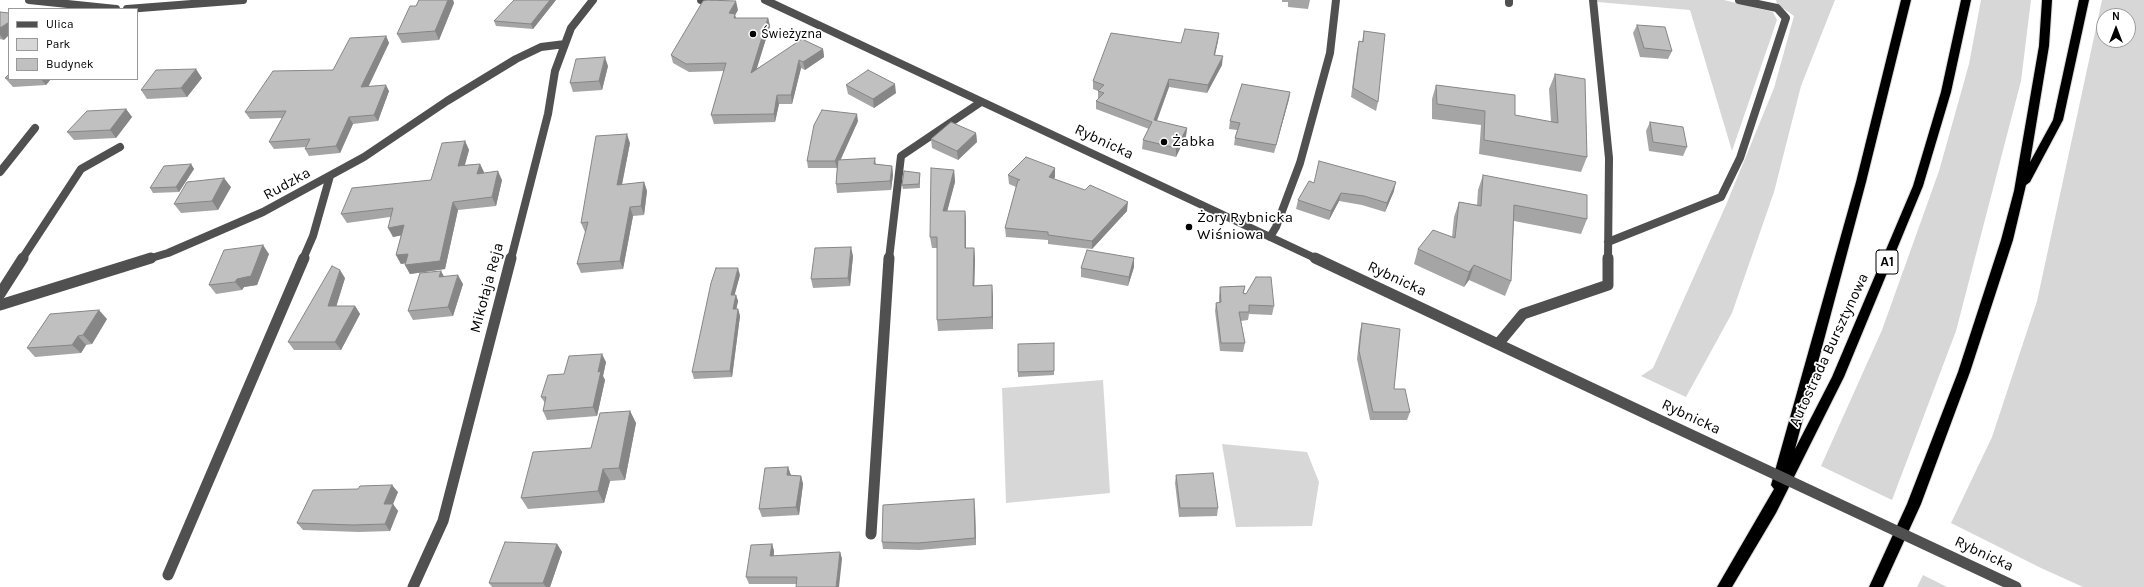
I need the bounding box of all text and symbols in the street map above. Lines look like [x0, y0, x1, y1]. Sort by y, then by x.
legend [8, 8, 138, 80]
north arrow [2096, 8, 2136, 48]
text: N [2112, 10, 2120, 23]
text: Ulica [46, 17, 74, 31]
place label: Świeżyzna [761, 26, 822, 42]
marker: Świeżyzna [748, 29, 758, 39]
text: Park [46, 37, 70, 51]
text: Budynek [46, 57, 94, 71]
street label: Rybnicka [1072, 121, 1136, 163]
place label: Żabka [1172, 133, 1215, 151]
marker: Żabka [1159, 137, 1169, 147]
street label: Rudzka [260, 164, 314, 204]
place label: Żory Rybnicka Wiśniowa [1197, 209, 1293, 244]
marker: Żory Rybnicka Wiśniowa [1184, 222, 1194, 232]
street label: Mikołaja Reja [466, 241, 508, 335]
road number: A1 [1876, 250, 1898, 274]
street label: Rybnicka [1365, 258, 1429, 300]
street label: Autostrada Bursztynowa [1785, 270, 1873, 430]
street label: Rybnicka [1659, 396, 1723, 438]
street label: Rybnicka [1952, 533, 2016, 575]

